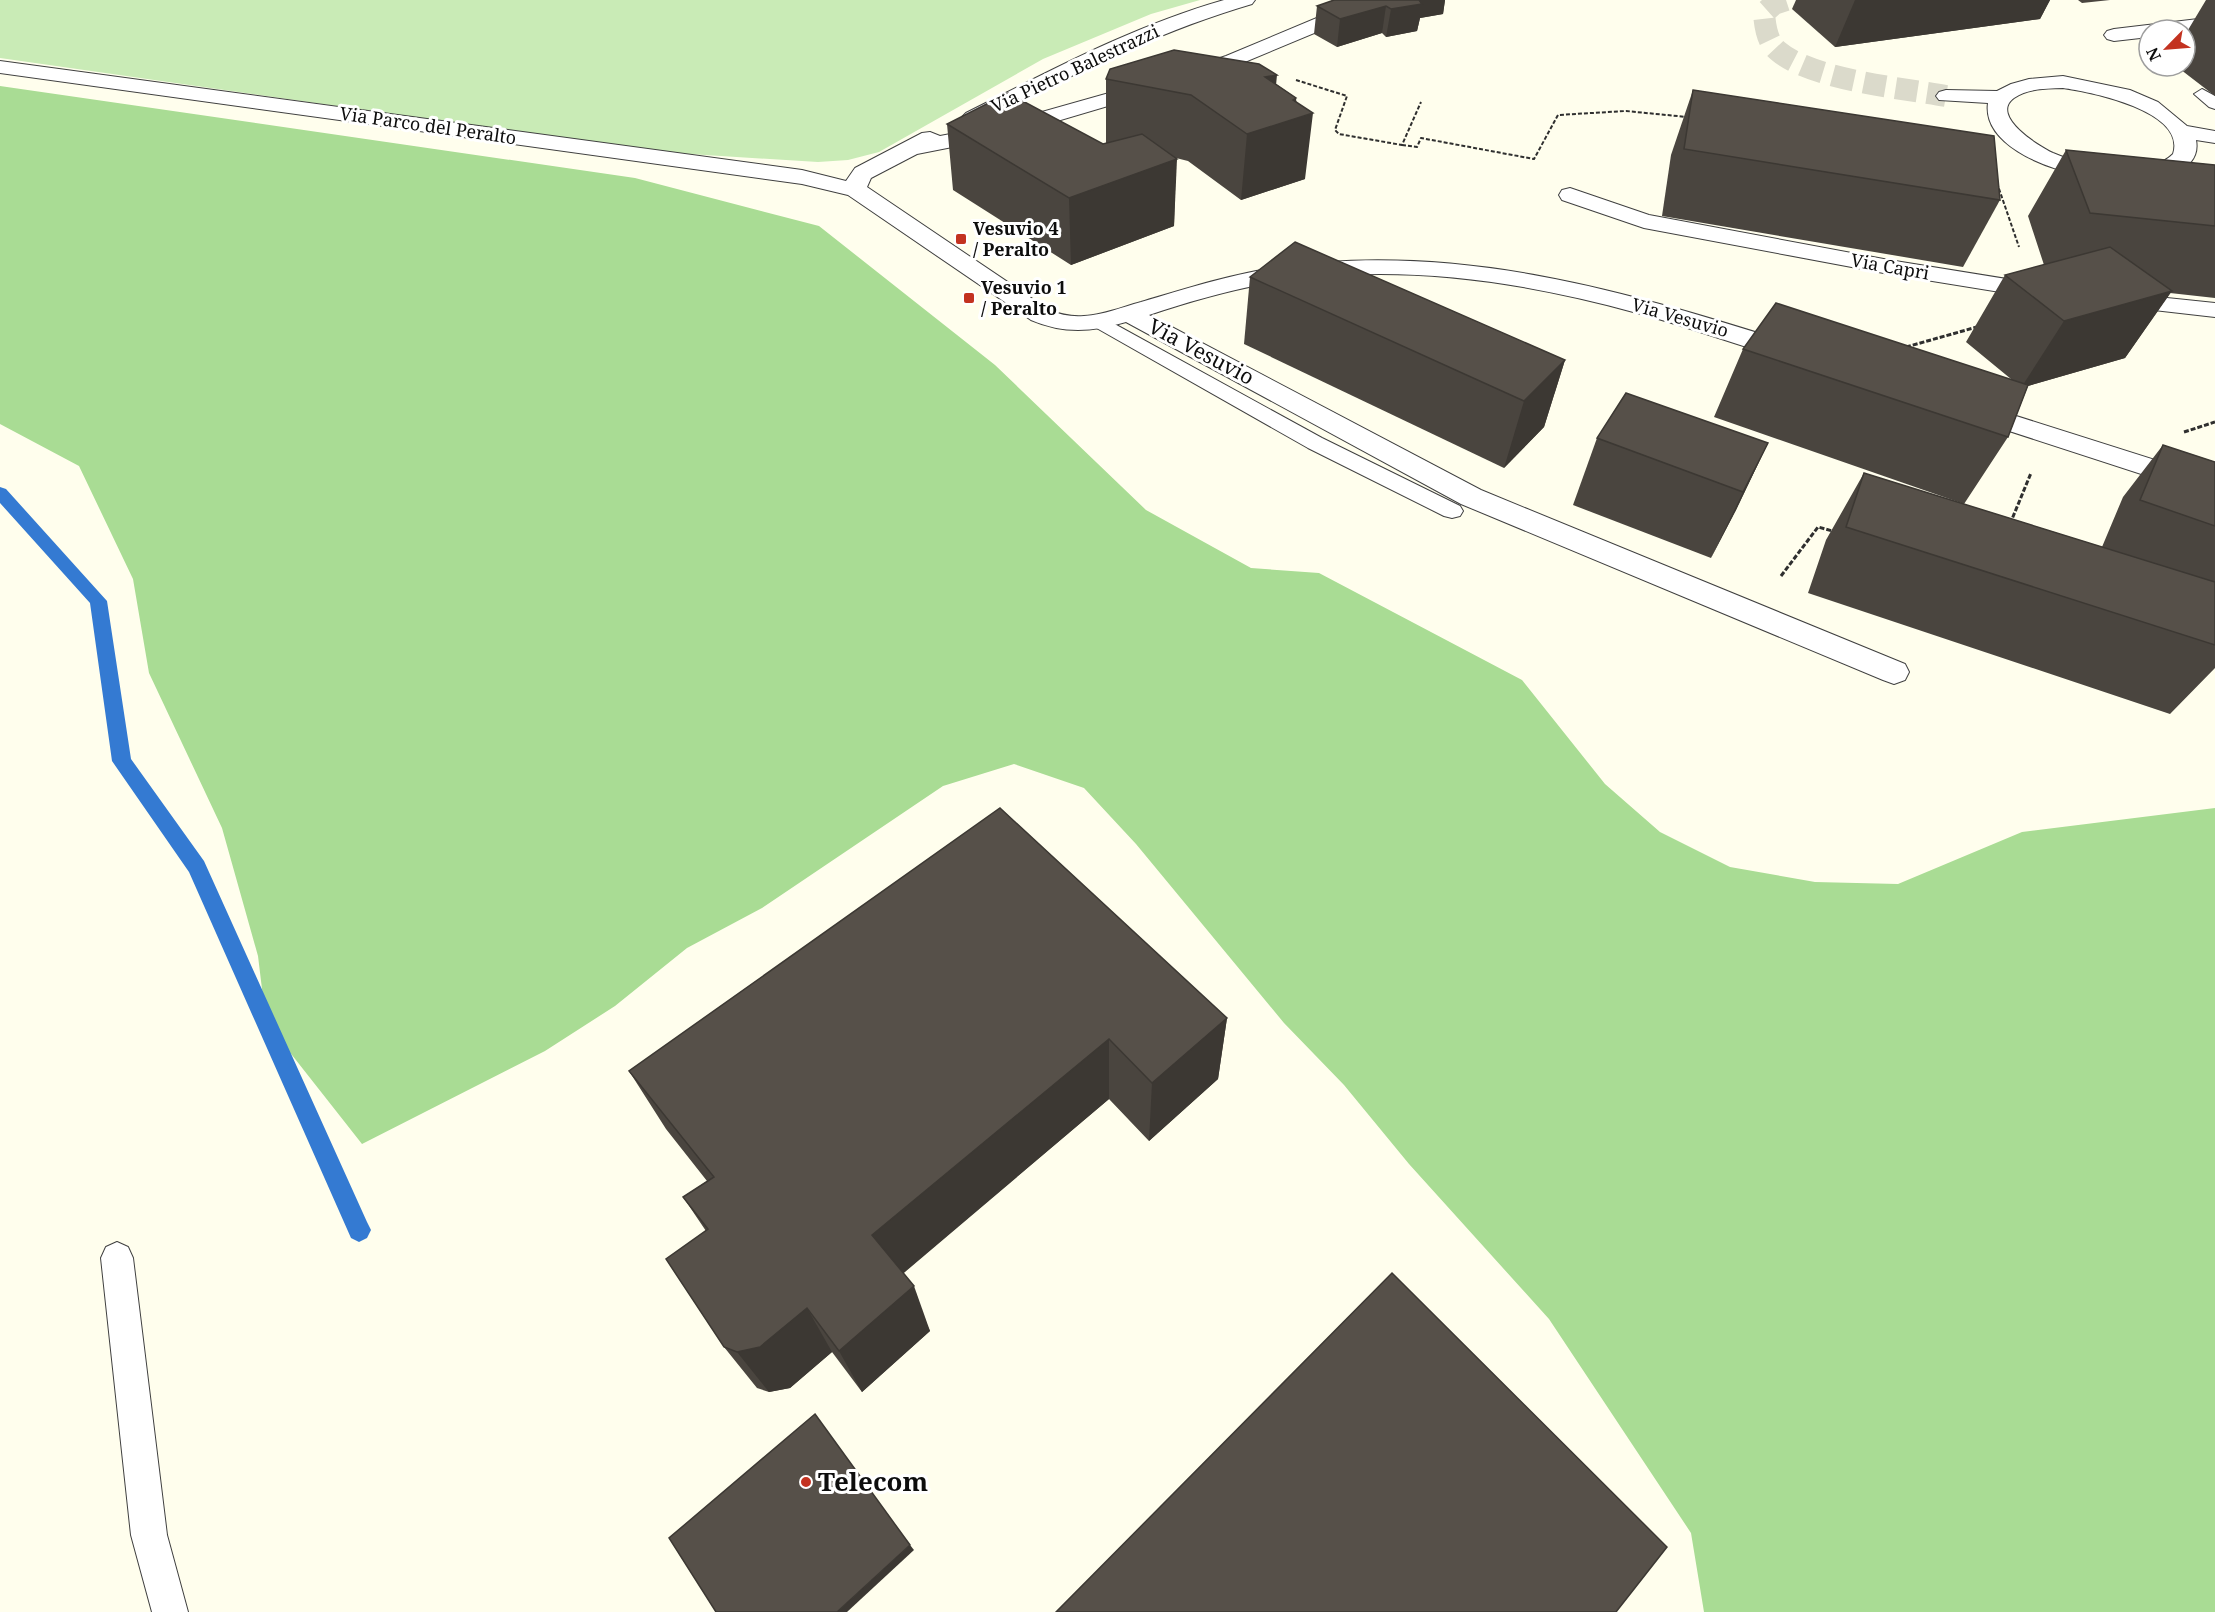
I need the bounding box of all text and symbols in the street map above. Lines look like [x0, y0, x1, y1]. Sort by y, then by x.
street label: Via Pietro Balestrazzi [987, 18, 1163, 118]
north arrow [2137, 18, 2197, 78]
text: N [2141, 44, 2166, 65]
street label: Via Parco del Peralto [338, 101, 518, 149]
place label: Vesuvio 4 / Peralto [973, 216, 1059, 261]
marker: Vesuvio 4 / Peralto [954, 232, 968, 246]
street label: Via Capri [1849, 247, 1931, 285]
place label: Vesuvio 1 / Peralto [981, 275, 1067, 320]
marker: Vesuvio 1 / Peralto [962, 291, 976, 305]
street label: Via Vesuvio [1629, 292, 1731, 342]
street label: Via Vesuvio [1144, 311, 1259, 391]
place label: Telecom [818, 1463, 928, 1499]
marker: Telecom [799, 1475, 813, 1489]

